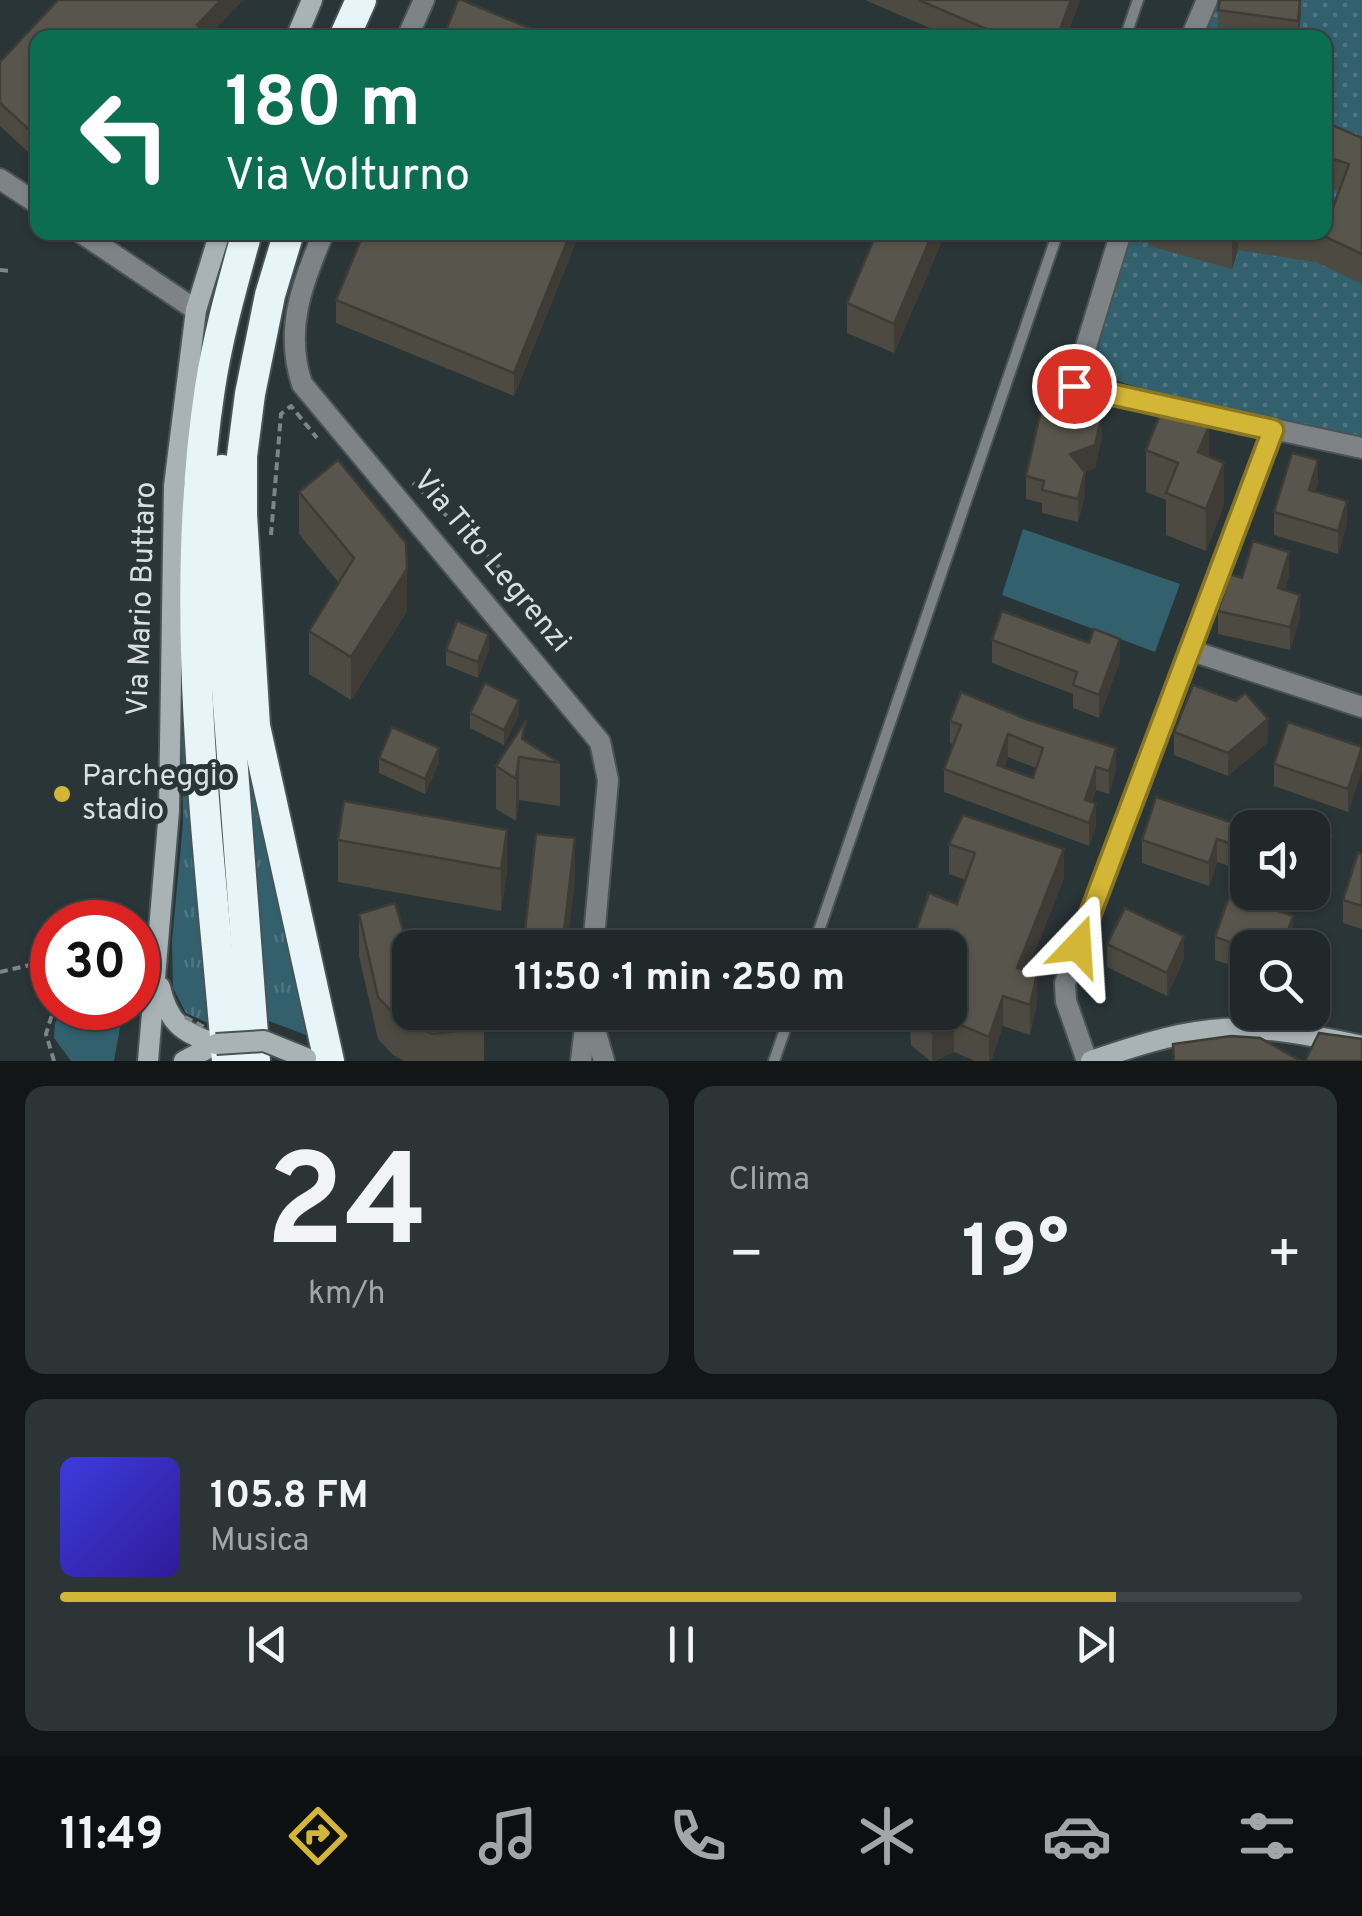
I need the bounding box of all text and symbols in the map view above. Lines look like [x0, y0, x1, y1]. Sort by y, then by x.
text: 180 m [225, 62, 421, 151]
icon: left [60, 70, 190, 200]
text: Via Volturno [225, 149, 470, 206]
pin [1032, 344, 1117, 429]
icon: arrive [1047, 359, 1102, 414]
street label: Via Tito Legrenzi [404, 463, 578, 661]
street label: Via Mario Buttaro [120, 481, 166, 717]
place label: Parcheggio stadio [82, 759, 234, 830]
marker: Parcheggio stadio [51, 783, 73, 805]
map controls [1230, 810, 1330, 1030]
button: sound [1230, 810, 1330, 910]
position arrow [1026, 894, 1130, 998]
speed limit sign: 30 [30, 900, 160, 1030]
button: search [1230, 930, 1330, 1030]
text: 11:50 · 1 min · 250 m [514, 955, 845, 1004]
text: 24 [265, 1127, 428, 1292]
text: Clima [729, 1161, 810, 1201]
text: 19° [962, 1209, 1069, 1304]
text: − [729, 1222, 764, 1292]
text: + [1267, 1222, 1302, 1292]
text: km/h [308, 1275, 386, 1315]
text: 105.8 FM [210, 1473, 369, 1522]
text: Musica [210, 1522, 309, 1562]
icon: previous [240, 1617, 295, 1672]
icon: pause [654, 1617, 709, 1672]
icon: next [1068, 1617, 1123, 1672]
icon: directions [283, 1801, 353, 1871]
icon: music [473, 1801, 543, 1871]
icon: phone [663, 1801, 733, 1871]
icon: climate [852, 1801, 922, 1871]
icon: car [1042, 1801, 1112, 1871]
icon: filters [1232, 1801, 1302, 1871]
text: 11:49 [60, 1808, 163, 1865]

